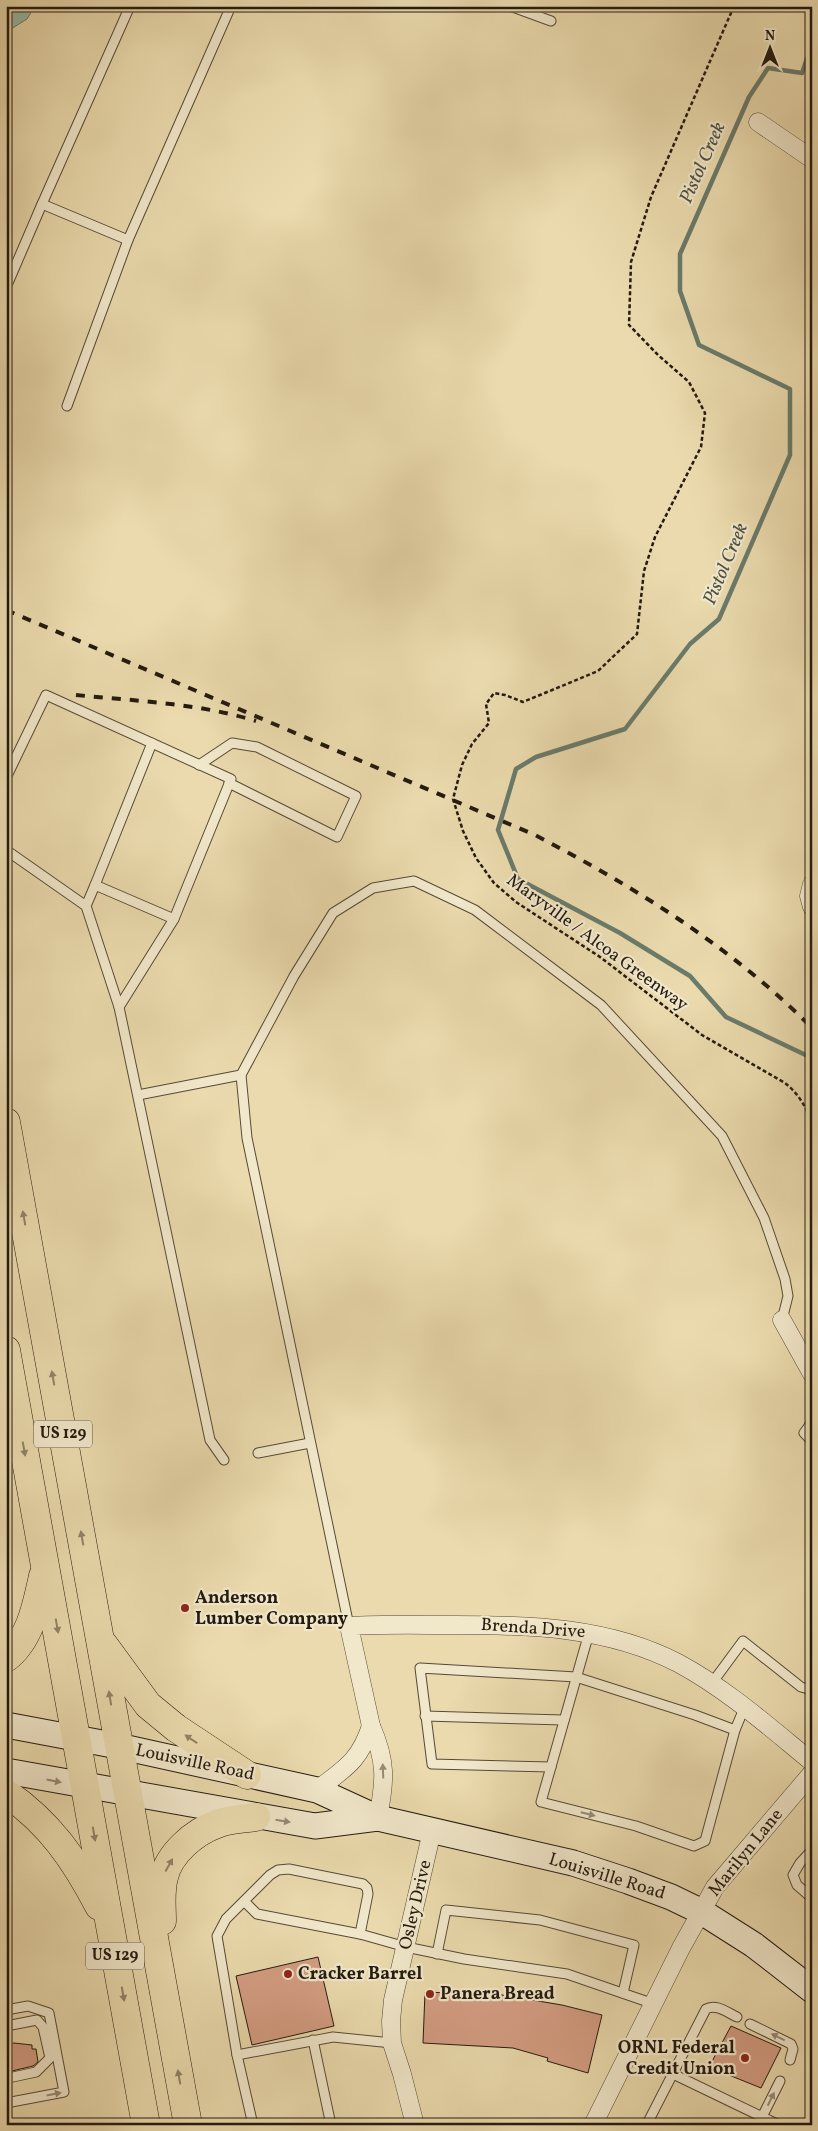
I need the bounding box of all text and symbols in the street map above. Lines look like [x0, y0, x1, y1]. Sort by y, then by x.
north arrow [746, 22, 796, 72]
text: N [765, 27, 775, 46]
water label: Pistol Creek [673, 118, 733, 208]
water label: Pistol Creek [697, 519, 755, 609]
street label: Maryville / Alcoa Greenway [501, 868, 693, 1018]
one-way arrow [19, 1210, 27, 1226]
one-way arrow [48, 1369, 56, 1385]
road number: US 129 [34, 1420, 92, 1448]
one-way arrow [21, 1442, 29, 1458]
one-way arrow [77, 1529, 85, 1545]
place label: Anderson Lumber Company [195, 1586, 348, 1632]
marker: Anderson Lumber Company [179, 1602, 191, 1614]
street label: Brenda Drive [480, 1613, 586, 1645]
one-way arrow [53, 1619, 61, 1635]
one-way arrow [105, 1689, 113, 1705]
one-way arrow [185, 1734, 198, 1744]
street label: Louisville Road [133, 1738, 257, 1788]
one-way arrow [379, 1763, 387, 1779]
one-way arrow [46, 1777, 62, 1785]
street label: Marilyn Lane [703, 1804, 789, 1902]
one-way arrow [581, 1810, 596, 1818]
one-way arrow [275, 1818, 291, 1826]
one-way arrow [90, 1827, 98, 1842]
street label: Louisville Road [545, 1847, 669, 1907]
one-way arrow [165, 1857, 173, 1872]
street label: Osley Drive [394, 1858, 438, 1952]
road number: US 129 [86, 1942, 144, 1970]
place label: Cracker Barrel [298, 1962, 422, 1987]
marker: Cracker Barrel [282, 1968, 294, 1980]
place label: Panera Bread [440, 1982, 555, 2007]
one-way arrow [119, 1987, 127, 2003]
marker: Panera Bread [424, 1988, 436, 2000]
one-way arrow [771, 2033, 786, 2042]
place label: ORNL Federal Credit Union [618, 2036, 735, 2082]
marker: ORNL Federal Credit Union [739, 2052, 751, 2064]
one-way arrow [175, 2069, 183, 2084]
one-way arrow [47, 2089, 63, 2097]
one-way arrow [767, 2091, 775, 2106]

